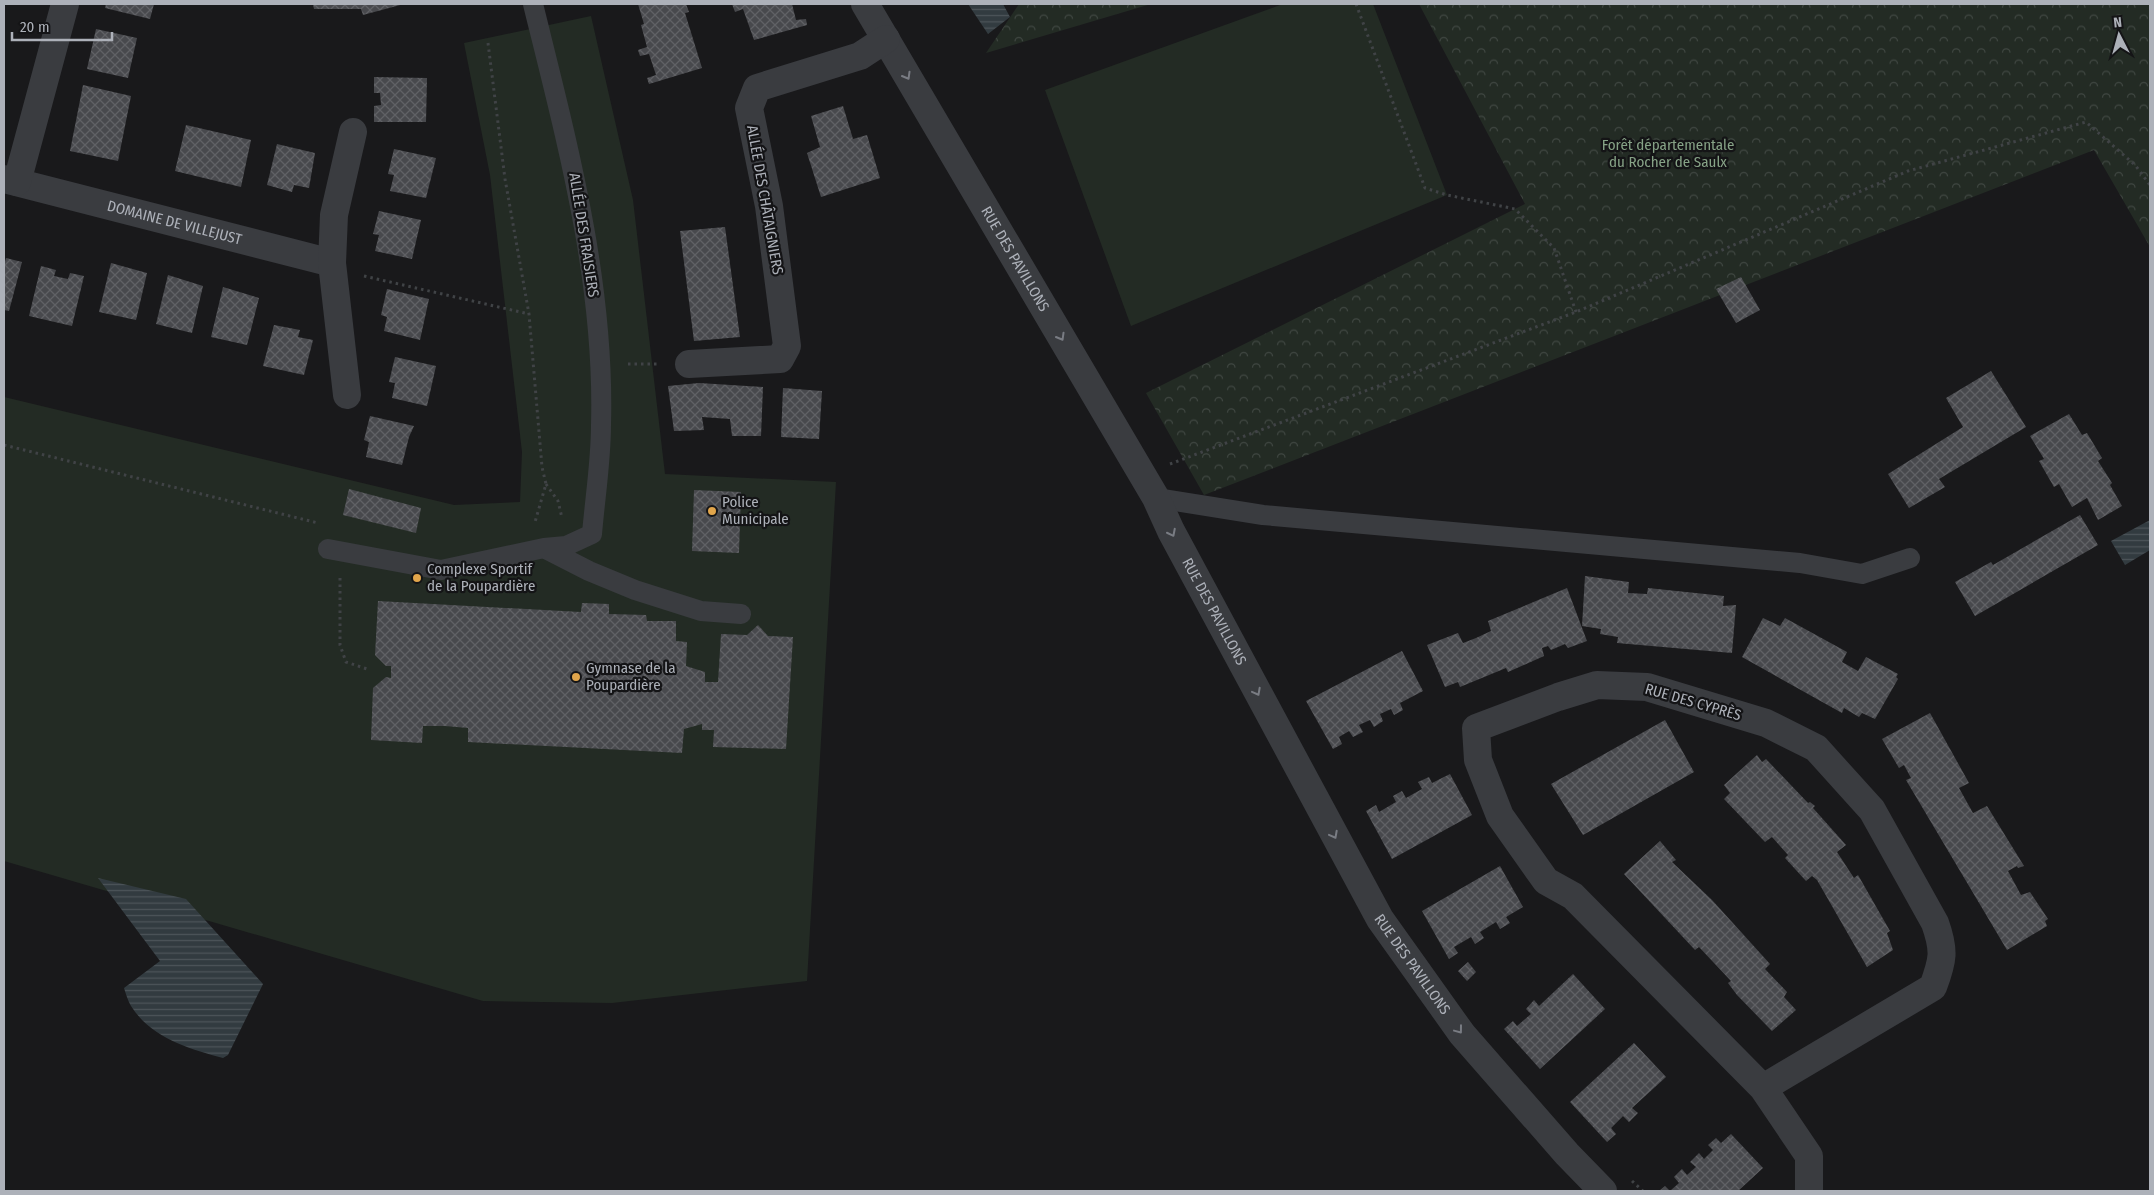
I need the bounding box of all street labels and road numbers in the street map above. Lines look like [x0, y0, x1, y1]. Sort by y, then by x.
street label: ALLÉE DES CHÂTAIGNIERS [743, 124, 787, 276]
street label: ALLÉE DES FRAISIERS [565, 171, 603, 299]
street label: DOMAINE DE VILLEJUST [105, 197, 244, 249]
street label: RUE DES PAVILLONS [977, 203, 1053, 315]
street label: RUE DES PAVILLONS [1178, 555, 1250, 668]
street label: RUE DES CYPRÈS [1643, 680, 1743, 724]
street label: RUE DES PAVILLONS [1370, 911, 1454, 1018]

